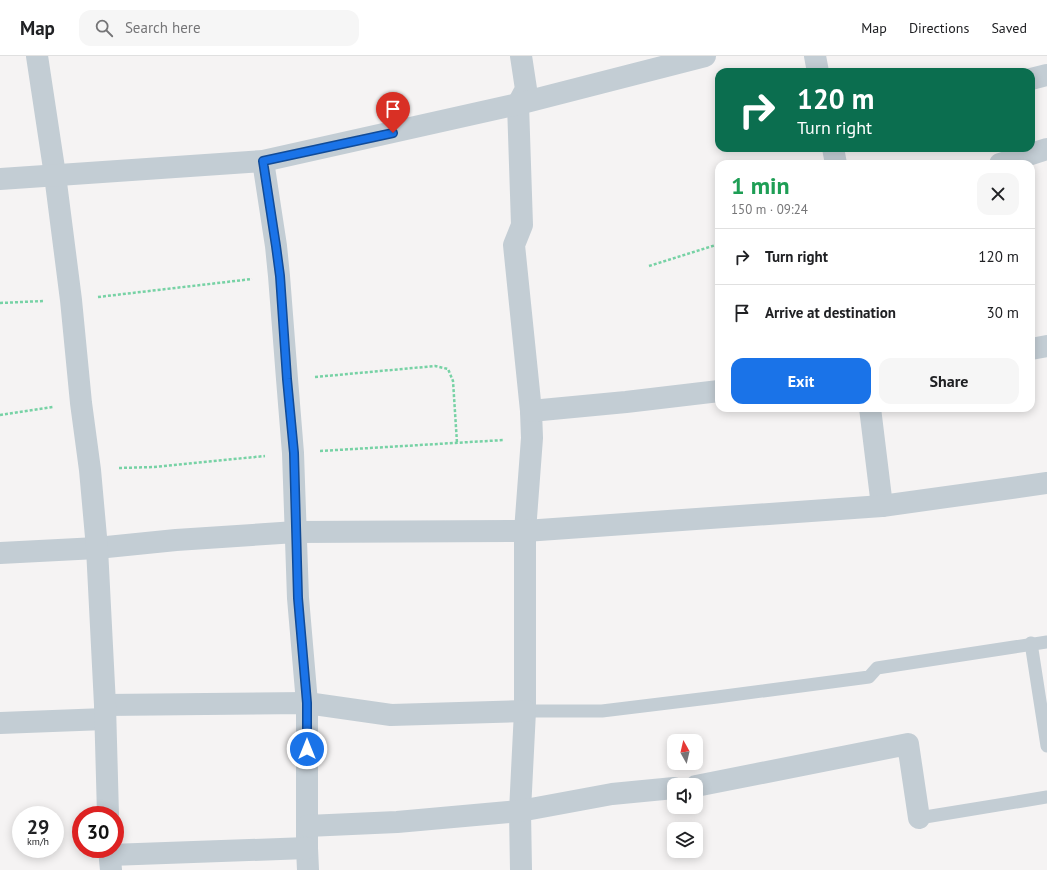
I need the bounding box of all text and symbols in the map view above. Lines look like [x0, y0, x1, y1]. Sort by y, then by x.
search box [79, 10, 359, 46]
text: Map [20, 16, 55, 40]
icon: search [93, 17, 115, 39]
text: Search here [125, 18, 201, 37]
text: Map [861, 19, 887, 37]
text: Directions [909, 19, 969, 37]
text: Saved [991, 19, 1027, 37]
text: 120 m [797, 80, 874, 117]
icon: right [731, 84, 783, 136]
pin [376, 92, 410, 133]
icon: arrive [382, 98, 404, 120]
text: Turn right [797, 116, 872, 139]
text: 1 min [731, 170, 790, 201]
button: close [977, 173, 1019, 215]
text: 150 m · 09:24 [731, 201, 808, 218]
icon: right [731, 246, 753, 268]
text: Turn right [765, 247, 828, 266]
text: 120 m [978, 247, 1019, 266]
icon: arrive [731, 302, 753, 324]
text: Arrive at destination [765, 303, 896, 322]
text: 30 m [986, 303, 1019, 322]
button: Exit [731, 358, 871, 404]
button: Share [879, 358, 1019, 404]
position arrow [286, 728, 328, 770]
north arrow [667, 734, 703, 770]
map controls [667, 734, 703, 858]
button: sound [667, 778, 703, 814]
speed limit sign: 30 [72, 806, 124, 858]
text: 29 [27, 814, 49, 840]
button: layers [667, 822, 703, 858]
text: km/h [27, 835, 49, 848]

